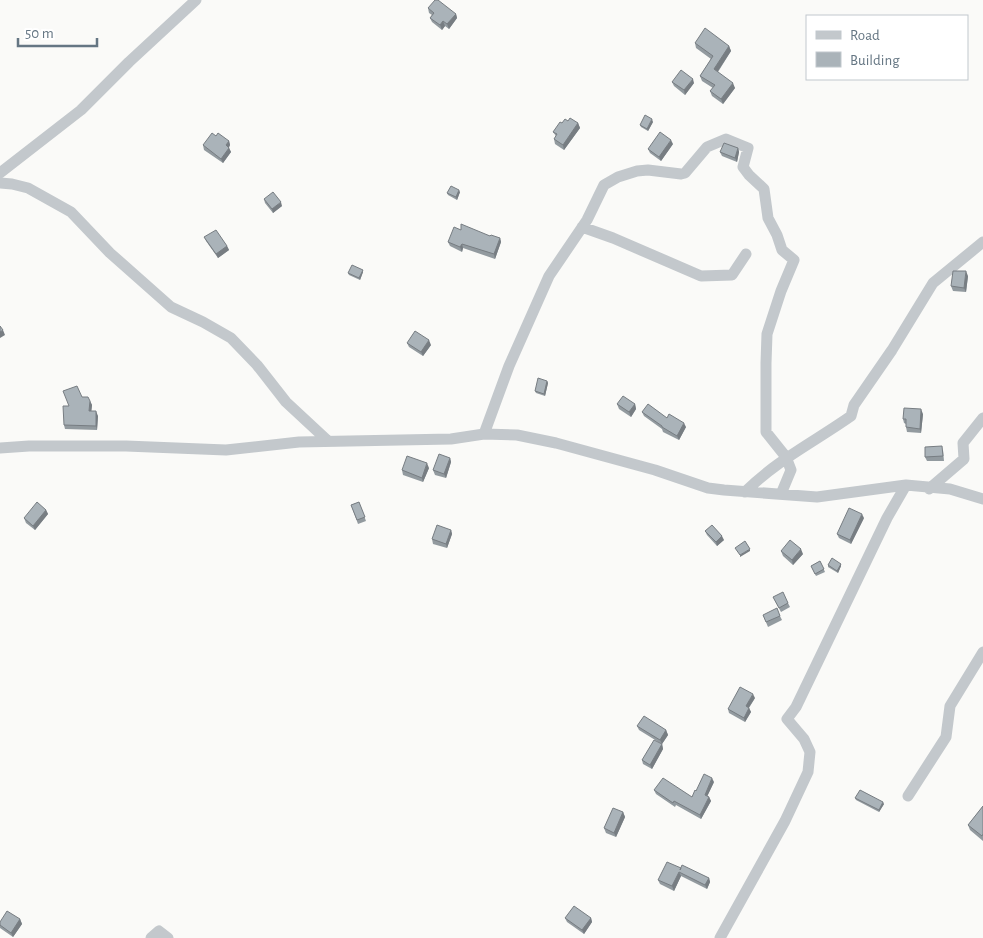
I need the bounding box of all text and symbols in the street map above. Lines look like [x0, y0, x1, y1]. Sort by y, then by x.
scale bar [18, 15, 96, 47]
legend [806, 15, 968, 80]
text: 50 m [25, 26, 54, 41]
text: Road [850, 28, 880, 43]
text: Building [850, 53, 900, 68]

